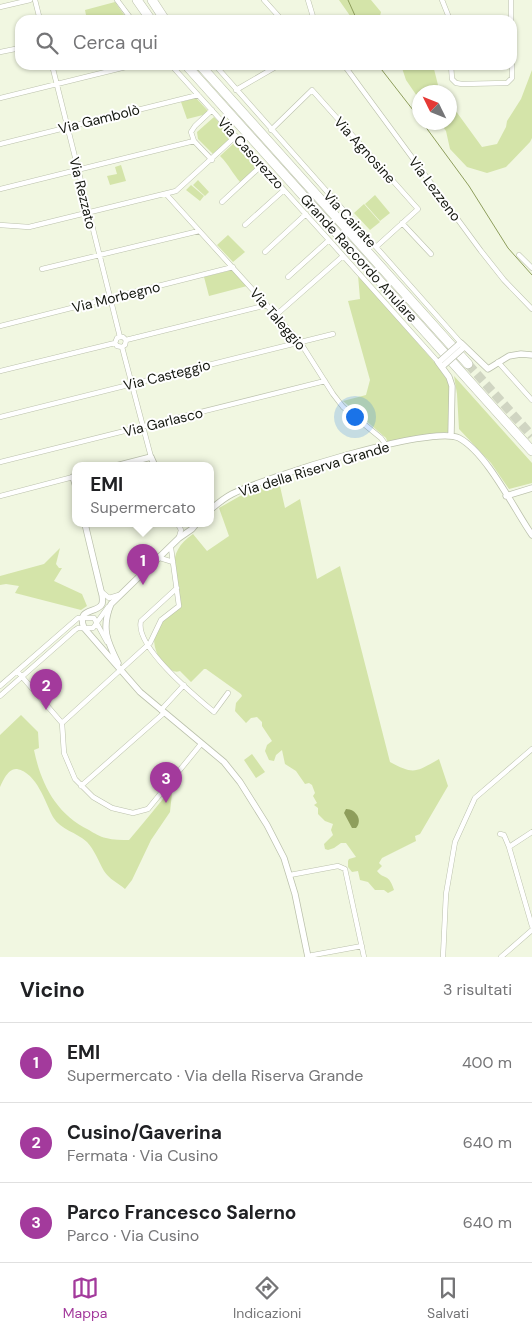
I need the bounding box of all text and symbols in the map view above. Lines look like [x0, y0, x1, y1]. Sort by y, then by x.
search box [15, 15, 517, 70]
icon: search [33, 29, 61, 57]
text: Cerca qui [73, 30, 158, 55]
north arrow [412, 85, 457, 130]
street label: Via Gambolò [56, 100, 142, 138]
street label: Via Casorezzo [214, 113, 288, 193]
street label: Via Agnosine [330, 113, 400, 187]
street label: Via Lezzeno [405, 153, 465, 225]
street label: Via Rezzato [65, 155, 101, 231]
street label: Via Cairate [320, 187, 380, 251]
street label: Grande Raccordo Anulare [297, 190, 421, 326]
street label: Via Morbegno [70, 277, 162, 317]
street label: Via Taleggio [246, 284, 310, 354]
street label: Via Casteggio [122, 356, 212, 394]
street label: Via Garlasco [121, 403, 205, 441]
your location [342, 404, 368, 430]
street label: Via della Riserva Grande [236, 437, 392, 501]
popup [72, 462, 214, 527]
text: EMI [90, 472, 123, 497]
text: Supermercato [90, 497, 196, 518]
pin: 1 [127, 544, 159, 585]
pin: 2 [30, 669, 62, 710]
pin: 3 [150, 762, 182, 803]
text: Vicino [20, 976, 85, 1004]
text: 3 risultati [443, 979, 512, 1000]
text: EMI [67, 1040, 100, 1065]
text: 1 [33, 1052, 39, 1073]
text: 400 m [462, 1052, 512, 1073]
text: Supermercato · Via della Riserva Grande [67, 1065, 363, 1086]
text: Cusino/Gaverina [67, 1120, 222, 1145]
text: 2 [31, 1132, 41, 1153]
text: 640 m [463, 1132, 512, 1153]
text: Fermata · Via Cusino [67, 1145, 218, 1166]
text: Parco Francesco Salerno [67, 1200, 296, 1225]
text: 3 [31, 1212, 41, 1233]
text: 640 m [463, 1212, 512, 1233]
text: Parco · Via Cusino [67, 1225, 199, 1246]
tab: Mappa [63, 1274, 107, 1322]
tab: Indicazioni [233, 1274, 301, 1322]
tab: Salvati [427, 1274, 469, 1322]

